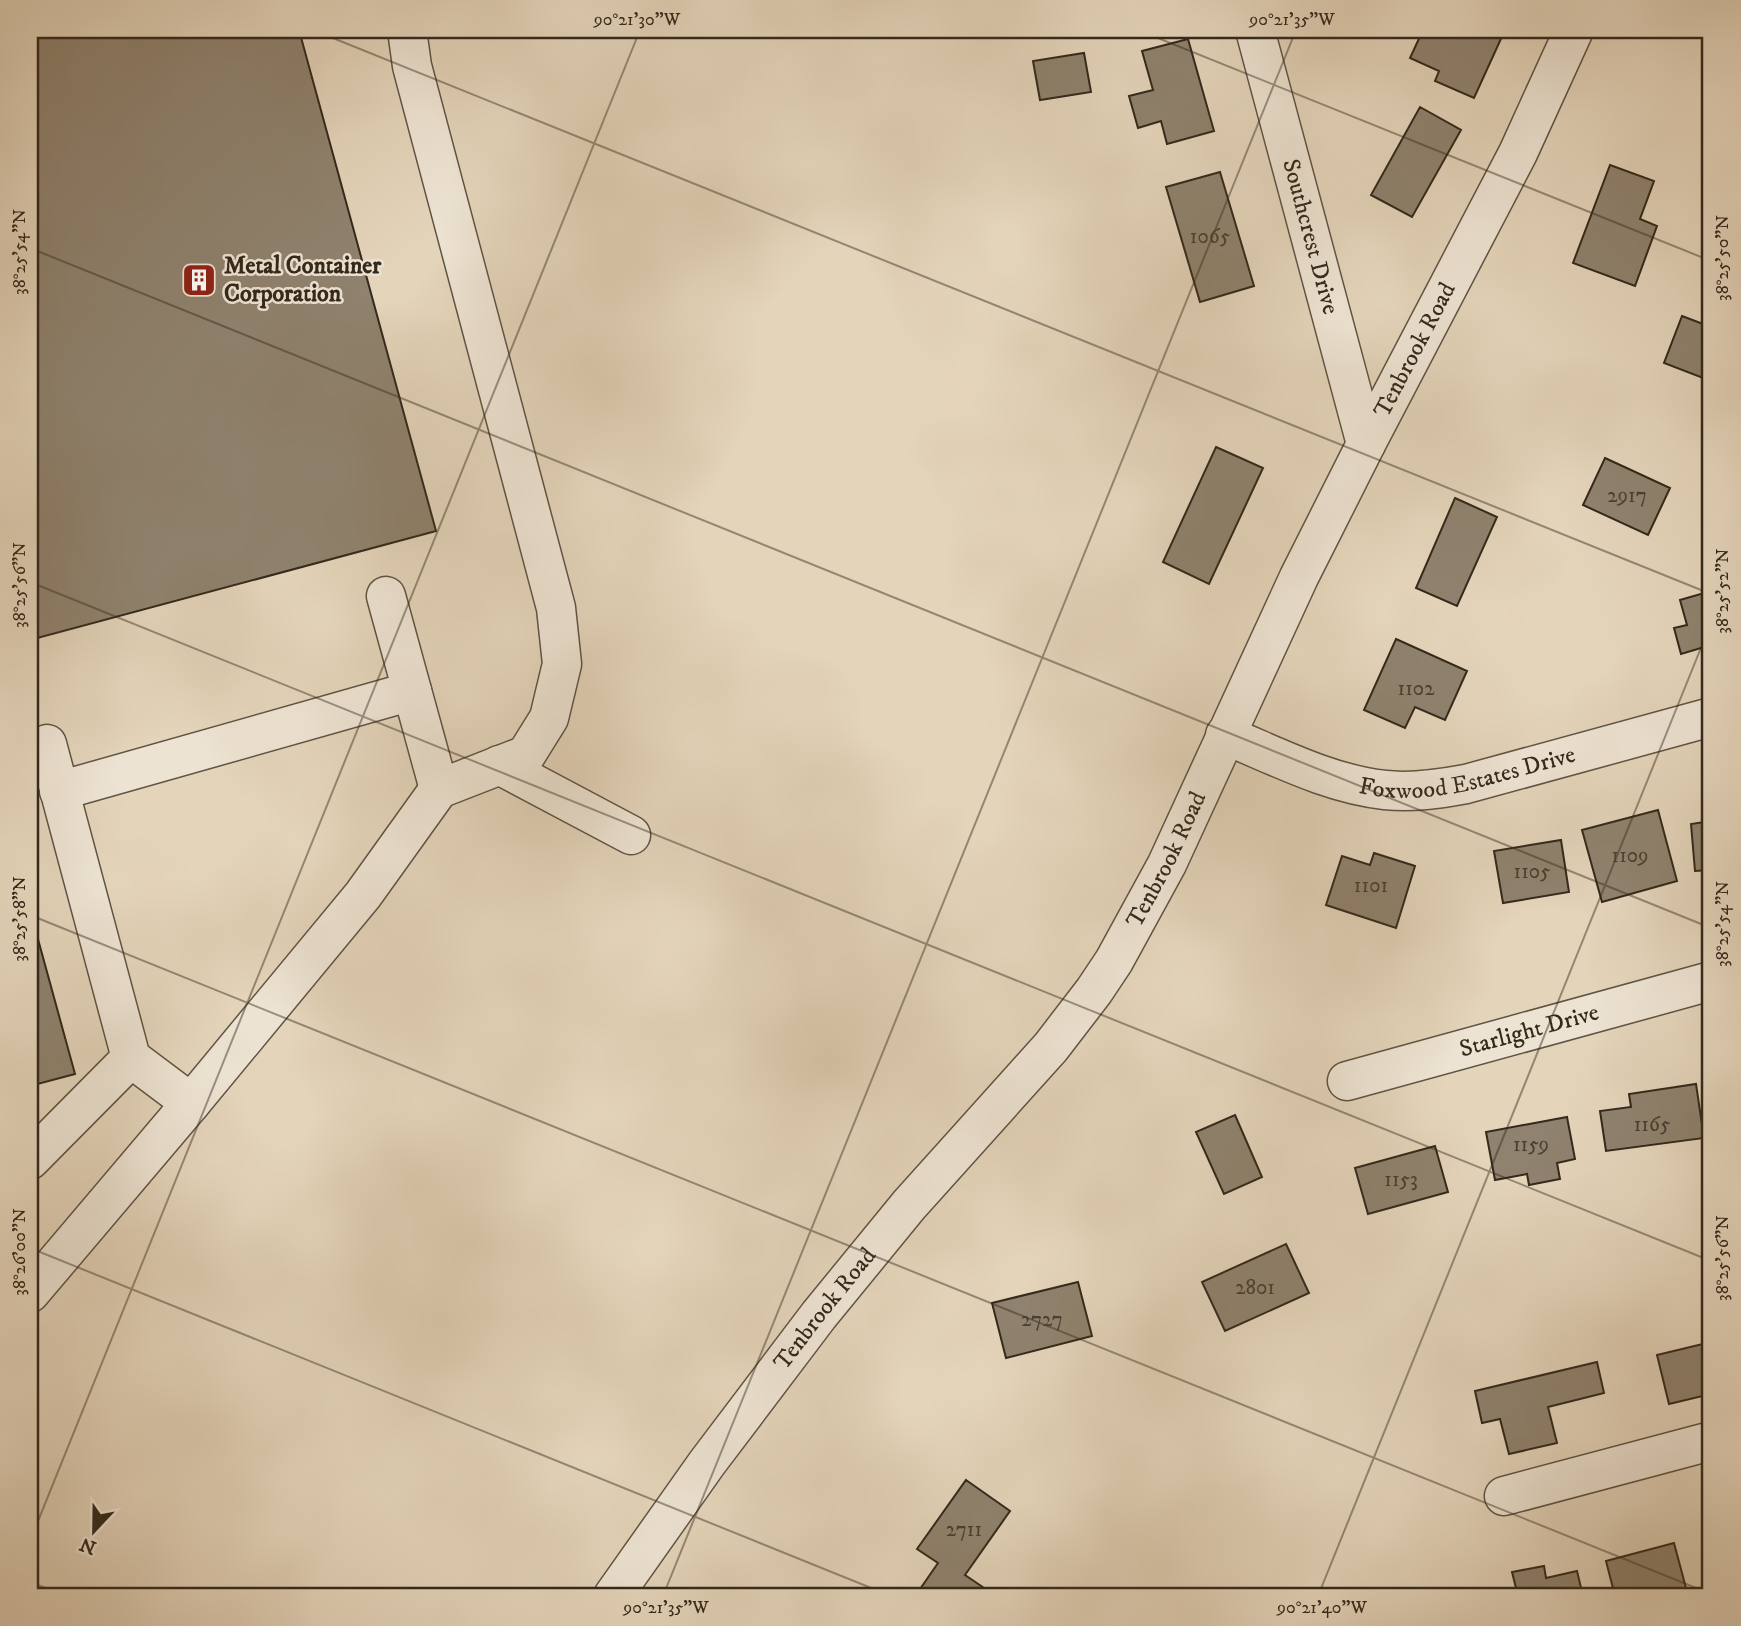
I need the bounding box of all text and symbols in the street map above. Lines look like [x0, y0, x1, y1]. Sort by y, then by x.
text: 90°21'30"W [593, 9, 681, 31]
text: 90°21'35"W [1248, 9, 1335, 31]
street label: Southcrest Drive [1275, 156, 1346, 318]
text: 38°25'54"N [9, 209, 31, 295]
text: 38°25'50"N [1712, 215, 1734, 301]
house number: 1065 [1190, 224, 1230, 250]
place label: Metal Container Corporation [224, 251, 382, 309]
building icon: Metal Container Corporation [180, 261, 218, 299]
street label: Tenbrook Road [1367, 277, 1463, 423]
house number: 2917 [1607, 483, 1647, 509]
text: 38°25'56"N [9, 542, 31, 628]
text: 38°25'52"N [1712, 548, 1734, 634]
house number: 1102 [1398, 676, 1435, 702]
street label: Foxwood Estates Drive [1357, 740, 1579, 806]
street label: Tenbrook Road [1120, 787, 1213, 933]
house number: 1109 [1611, 843, 1649, 869]
house number: 1105 [1513, 859, 1551, 885]
house number: 1101 [1354, 873, 1388, 899]
text: 38°25'58"N [9, 876, 31, 962]
text: 38°25'54"N [1712, 881, 1734, 967]
street label: Starlight Drive [1456, 997, 1602, 1064]
house number: 1165 [1634, 1112, 1670, 1138]
house number: 1159 [1513, 1132, 1549, 1158]
house number: 1153 [1384, 1167, 1418, 1193]
text: 38°26'00"N [9, 1208, 31, 1296]
text: 38°25'56"N [1712, 1215, 1734, 1301]
street label: Tenbrook Road [767, 1241, 883, 1376]
house number: 2801 [1235, 1275, 1275, 1301]
house number: 2727 [1021, 1307, 1063, 1333]
north arrow [60, 1496, 130, 1566]
house number: 2711 [946, 1517, 982, 1543]
text: N [76, 1532, 100, 1559]
text: 90°21'35"W [622, 1597, 709, 1619]
text: 90°21'40"W [1276, 1597, 1367, 1619]

